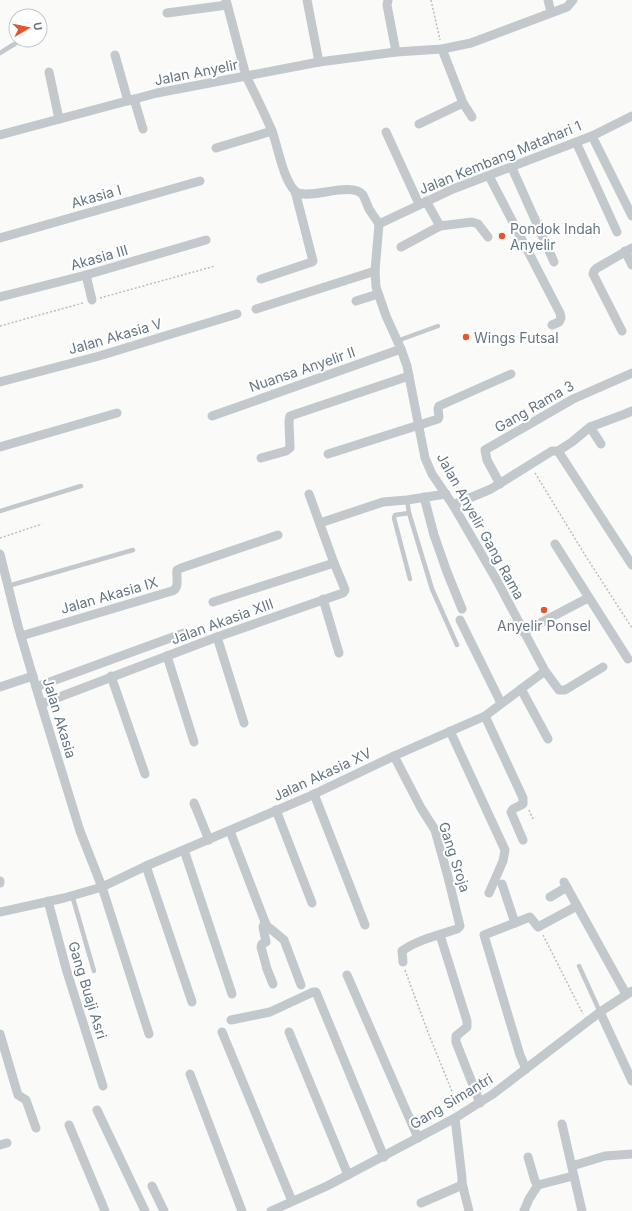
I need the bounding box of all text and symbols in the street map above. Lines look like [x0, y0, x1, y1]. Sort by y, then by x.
north arrow [8, 8, 48, 48]
text: U [30, 21, 45, 32]
street label: Jalan Anyelir [153, 56, 239, 88]
street label: Jalan Kembang Matahari 1 [416, 117, 584, 197]
street label: Akasia I [69, 181, 123, 211]
place label: Pondok Indah Anyelir [510, 220, 601, 253]
marker: Pondok Indah Anyelir [497, 231, 507, 241]
street label: Akasia III [68, 241, 130, 273]
street label: Jalan Akasia V [66, 314, 164, 358]
place label: Wings Futsal [474, 329, 559, 346]
marker: Wings Futsal [461, 332, 471, 342]
street label: Nuansa Anyelir II [247, 343, 357, 395]
street label: Gang Rama 3 [491, 376, 577, 436]
street label: Jalan Anyelir Gang Rama [434, 450, 528, 602]
street label: Jalan Akasia IX [58, 573, 160, 617]
street label: Jalan Akasia XIII [168, 595, 276, 647]
marker: Anyelir Ponsel [539, 605, 549, 615]
place label: Anyelir Ponsel [497, 617, 591, 634]
street label: Jalan Akasia [40, 676, 80, 760]
street label: Jalan Akasia XV [270, 744, 374, 804]
street label: Gang Sroja [436, 820, 474, 894]
street label: Gang Buaji Asri [65, 939, 111, 1041]
street label: Gang Simantri [407, 1070, 495, 1132]

